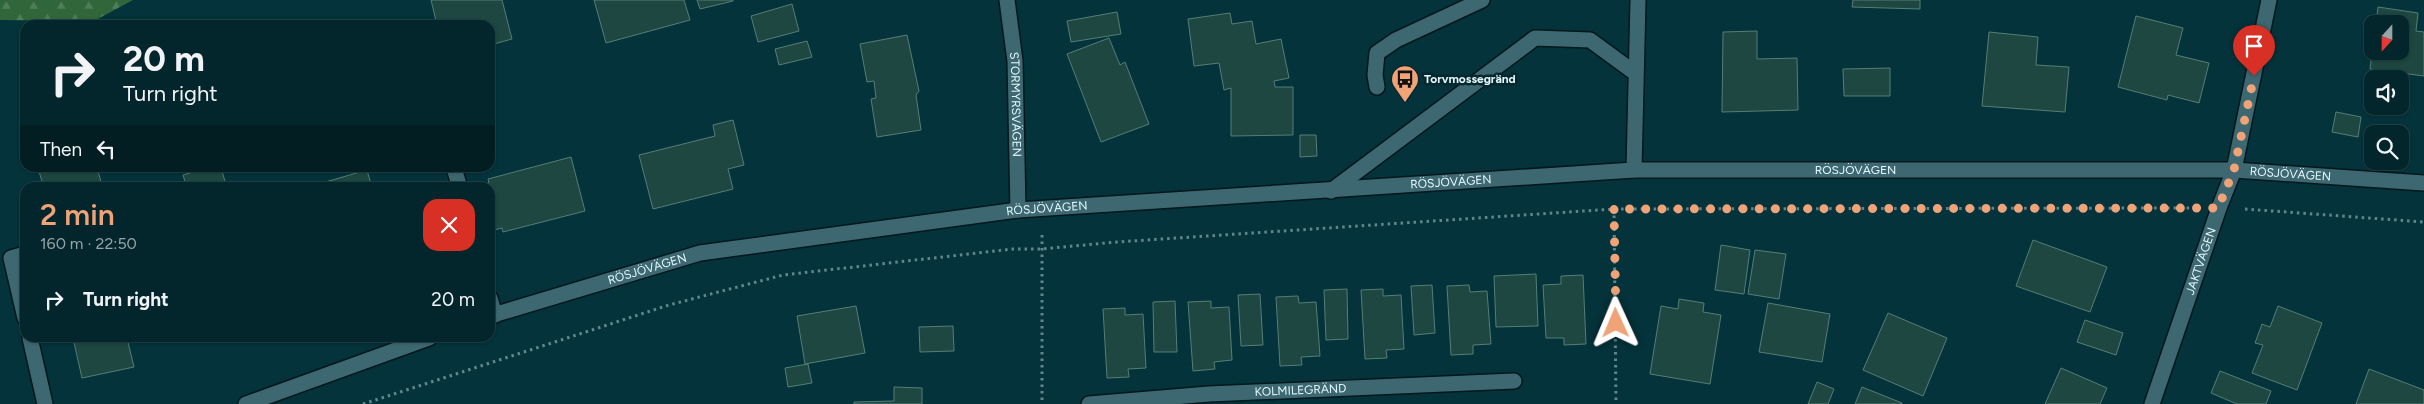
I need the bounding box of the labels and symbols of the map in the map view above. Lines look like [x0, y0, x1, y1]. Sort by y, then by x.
north arrow [2364, 15, 2409, 60]
pin [2233, 25, 2275, 76]
street label: STORMYRSVÄGEN [1007, 51, 1024, 157]
bus stop icon: Torvmossegränd [1390, 64, 1420, 103]
place label: Torvmossegränd [1424, 72, 1516, 86]
street label: RÖSJÖVÄGEN [1815, 163, 1896, 177]
street label: RÖSJÖVÄGEN [2249, 164, 2332, 184]
street label: RÖSJÖVÄGEN [1410, 172, 1492, 192]
street label: RÖSJÖVÄGEN [1005, 199, 1088, 219]
street label: JAKTVÄGEN [2183, 226, 2219, 297]
street label: RÖSJÖVÄGEN [606, 250, 688, 287]
position arrow [1589, 296, 1641, 348]
street label: KOLMILEGRÄND [1254, 381, 1347, 399]

